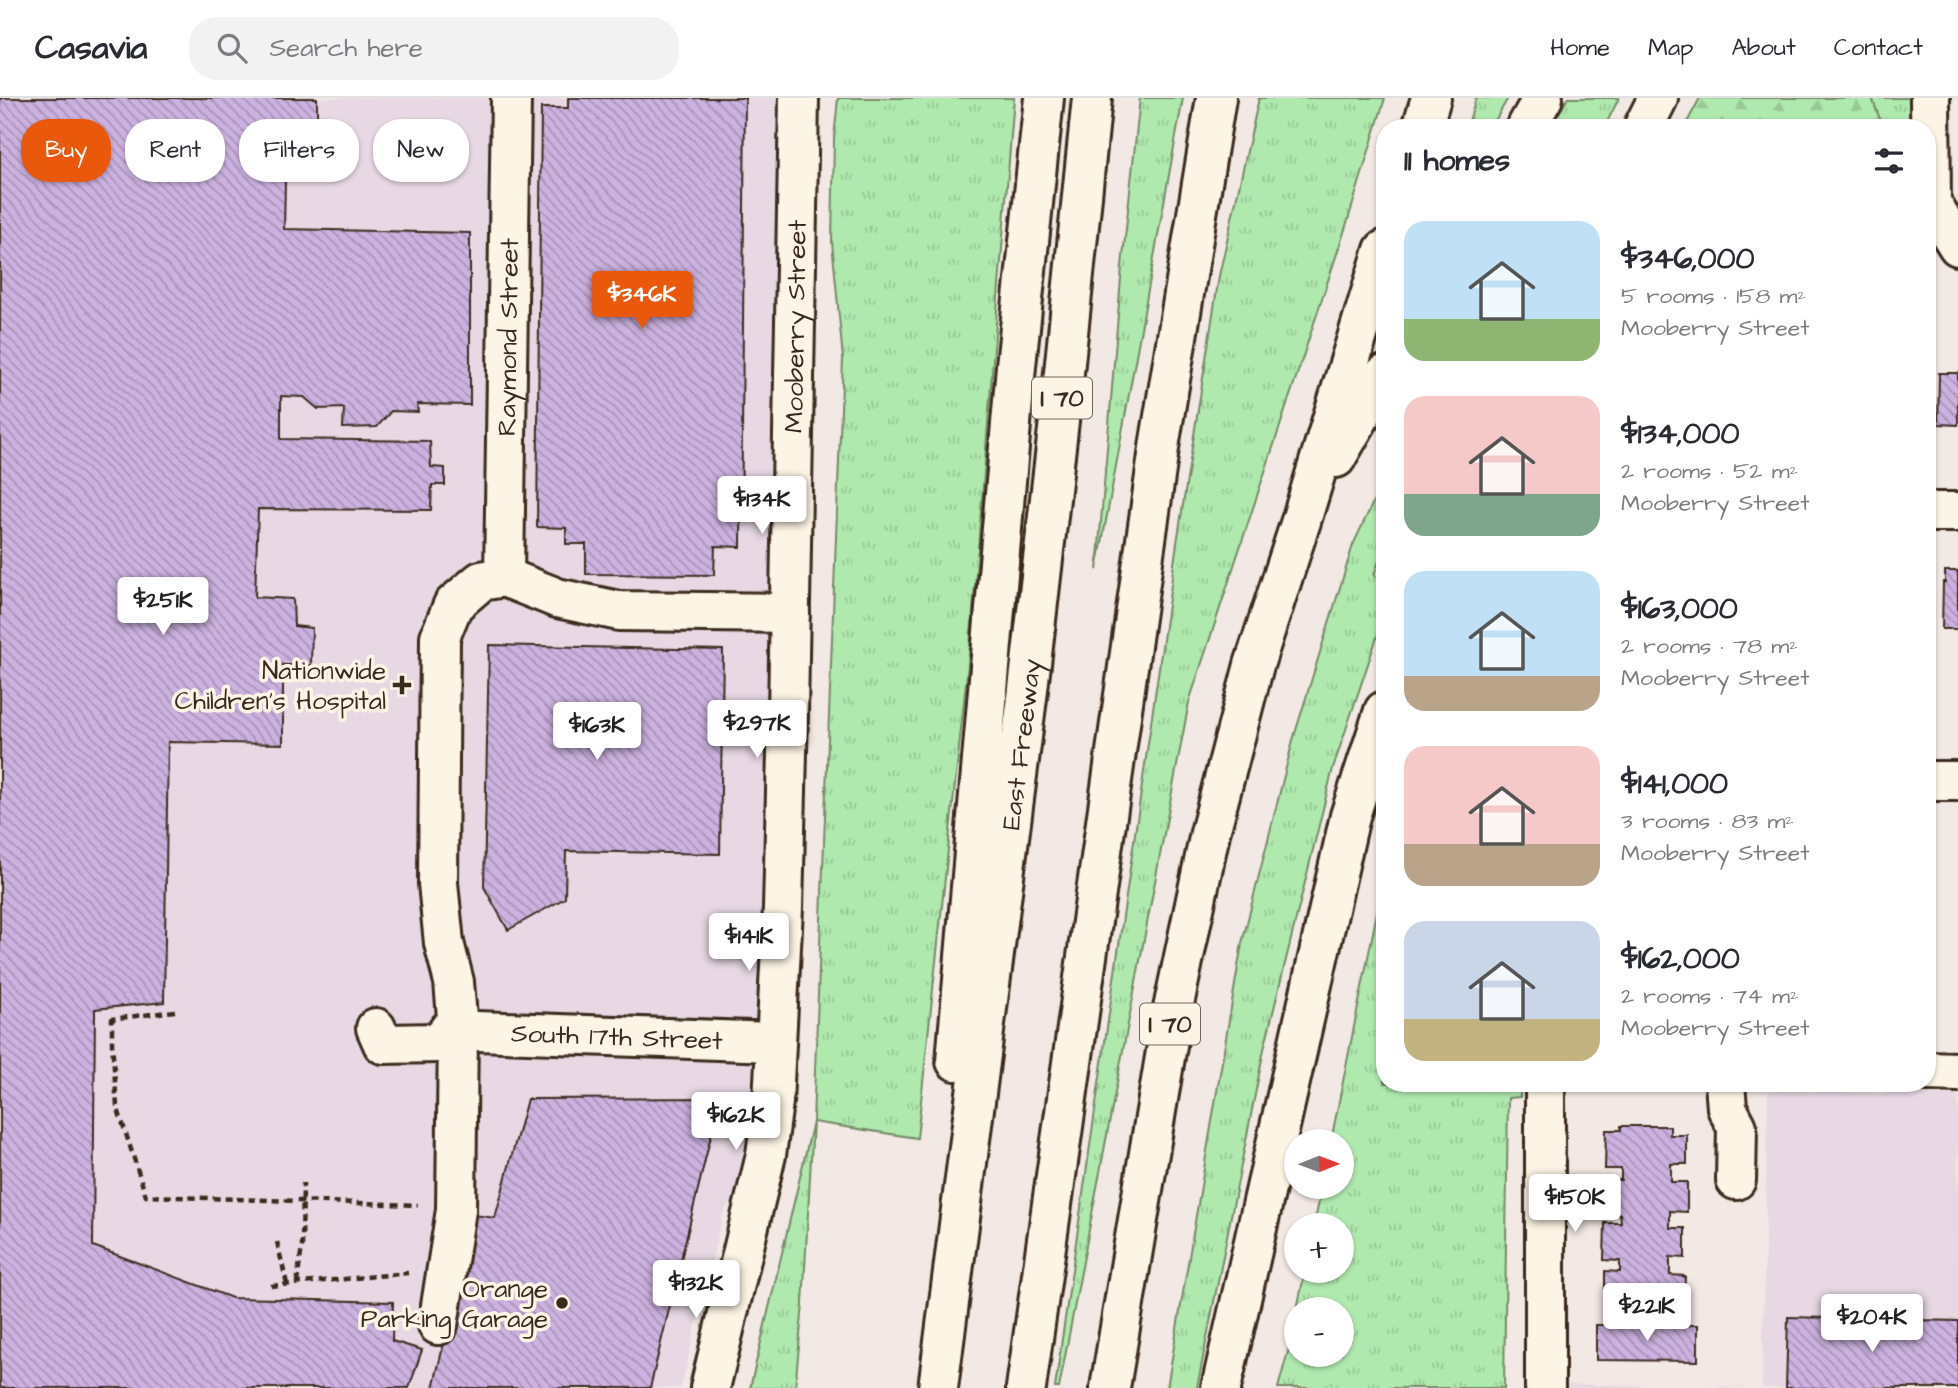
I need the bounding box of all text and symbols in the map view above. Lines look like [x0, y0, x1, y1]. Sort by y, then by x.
search box [189, 17, 679, 80]
text: Casavia [35, 25, 147, 71]
icon: search [213, 29, 251, 67]
text: Search here [269, 30, 423, 66]
text: Home [1550, 31, 1610, 65]
text: Map [1648, 31, 1693, 65]
text: About [1731, 31, 1796, 65]
text: Contact [1834, 31, 1923, 65]
chip: Buy [21, 119, 111, 182]
chip: Rent [125, 119, 225, 182]
chip: Filters [239, 119, 359, 182]
chip: New [373, 119, 469, 182]
text: 11 homes [1404, 140, 1510, 182]
icon: filters [1870, 142, 1908, 180]
street label: Mooberry Street [776, 219, 816, 433]
street label: Raymond Street [489, 237, 528, 436]
text: $346,000 [1621, 238, 1754, 280]
icon: home [1460, 249, 1544, 333]
pin: $346K [593, 272, 691, 331]
text: $346K [608, 278, 676, 310]
text: 5 rooms · 158 m² [1621, 280, 1806, 312]
text: Mooberry Street [1621, 312, 1809, 344]
road number: I 70 [1032, 377, 1092, 418]
text: $134,000 [1621, 413, 1739, 455]
icon: home [1460, 424, 1544, 508]
text: 2 rooms · 52 m² [1621, 455, 1798, 487]
pin: $134K [713, 476, 811, 536]
text: $134K [733, 483, 791, 515]
text: Mooberry Street [1621, 487, 1809, 519]
pin: $251K [114, 578, 212, 637]
text: $251K [133, 584, 193, 616]
text: $163,000 [1621, 588, 1738, 630]
icon: home [1460, 599, 1544, 683]
text: 2 rooms · 78 m² [1621, 630, 1798, 662]
place label: Nationwide Children's Hospital [175, 653, 386, 719]
street label: East Freeway [993, 657, 1052, 832]
text: Mooberry Street [1621, 662, 1809, 694]
marker: Nationwide Children's Hospital [392, 675, 412, 695]
pin: $297K [708, 700, 806, 760]
pin: $163K [548, 702, 646, 762]
text: $297K [723, 707, 791, 739]
text: $163K [569, 709, 625, 741]
text: $141,000 [1621, 763, 1728, 805]
icon: home [1460, 774, 1544, 858]
text: 3 rooms · 83 m² [1621, 805, 1794, 837]
text: Mooberry Street [1621, 837, 1809, 869]
pin: $141K [700, 914, 798, 973]
text: $141K [725, 920, 773, 952]
text: $162,000 [1621, 938, 1740, 980]
icon: home [1460, 949, 1544, 1033]
text: 2 rooms · 74 m² [1621, 980, 1799, 1012]
road number: I 70 [1140, 1004, 1200, 1044]
text: Mooberry Street [1621, 1012, 1809, 1044]
street label: South 17th Street [510, 1015, 724, 1059]
pin: $162K [687, 1093, 785, 1152]
text: $162K [707, 1099, 765, 1131]
north arrow [1284, 1129, 1354, 1199]
map controls [1284, 1129, 1354, 1367]
pin: $150K [1526, 1174, 1624, 1234]
text: $150K [1545, 1181, 1605, 1213]
button: + [1284, 1213, 1354, 1283]
pin: $132K [647, 1260, 745, 1320]
text: $132K [669, 1267, 723, 1299]
place label: Orange Parking Garage [361, 1271, 548, 1339]
pin: $221K [1598, 1284, 1696, 1343]
text: $221K [1619, 1290, 1675, 1322]
pin: $204K [1823, 1294, 1921, 1354]
marker: Orange Parking Garage [554, 1295, 570, 1311]
button: − [1284, 1297, 1354, 1367]
text: $204K [1837, 1301, 1907, 1333]

